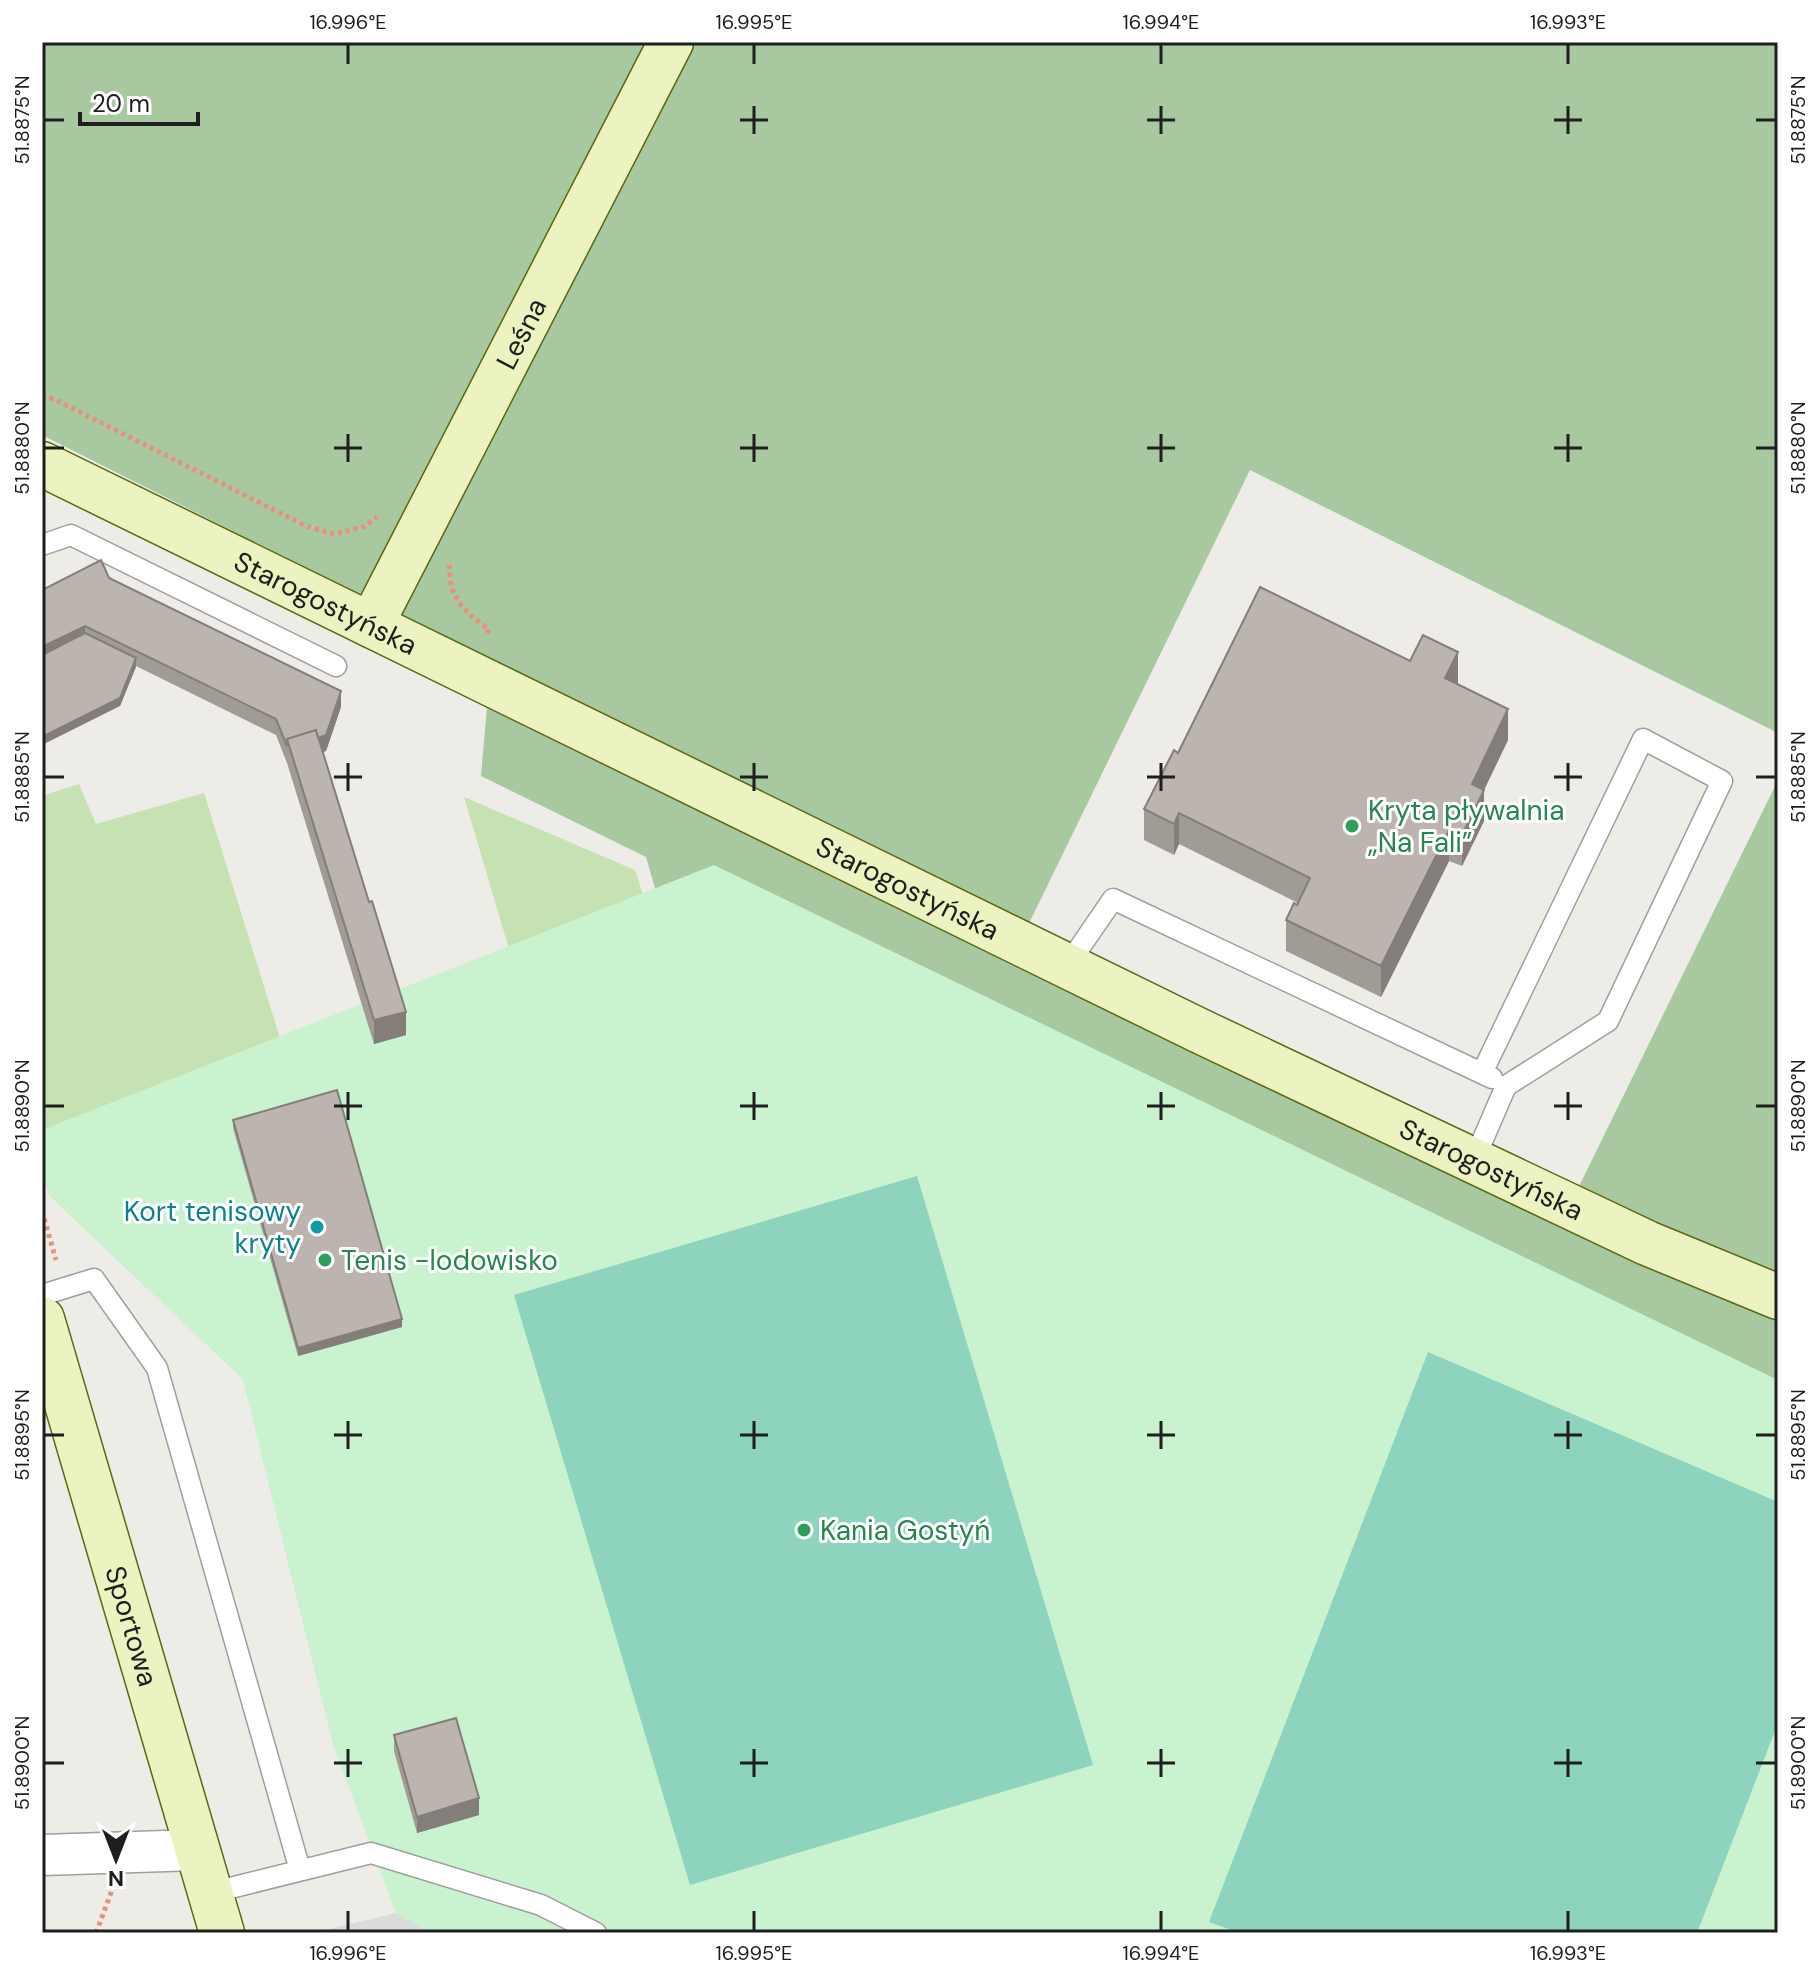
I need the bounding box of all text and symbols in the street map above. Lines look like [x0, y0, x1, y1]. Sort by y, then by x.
text: 16.996°E [309, 9, 387, 35]
text: 16.995°E [716, 9, 792, 35]
text: 16.994°E [1123, 9, 1199, 35]
text: 16.993°E [1530, 9, 1606, 35]
text: 51.8875°N [9, 75, 35, 165]
text: 51.8875°N [1785, 75, 1811, 165]
scale bar [80, 76, 198, 126]
text: 20 m [92, 88, 150, 119]
street label: Leśna [488, 292, 555, 376]
text: 51.8880°N [9, 401, 35, 495]
text: 51.8880°N [1785, 401, 1811, 495]
street label: Starogostyńska [228, 543, 423, 664]
text: 51.8885°N [9, 731, 35, 823]
text: 51.8885°N [1785, 731, 1811, 823]
place label: Kryta pływalnia „Na Fali” [1368, 792, 1564, 861]
marker: Kryta pływalnia „Na Fali” [1343, 817, 1361, 835]
street label: Starogostyńska [810, 828, 1005, 949]
text: 51.8890°N [9, 1059, 35, 1153]
text: 51.8890°N [1785, 1059, 1811, 1153]
street label: Starogostyńska [1393, 1110, 1589, 1229]
place label: Kort tenisowy kryty [124, 1193, 301, 1262]
marker: Kort tenisowy kryty [308, 1218, 326, 1236]
place label: Tenis -lodowisko [341, 1242, 558, 1279]
marker: Tenis -lodowisko [316, 1251, 334, 1269]
text: 51.8895°N [9, 1389, 35, 1481]
text: 51.8895°N [1785, 1389, 1811, 1481]
place label: Kania Gostyń [820, 1512, 990, 1549]
marker: Kania Gostyń [795, 1521, 813, 1539]
street label: Sportowa [96, 1562, 167, 1691]
text: 51.8900°N [9, 1716, 35, 1810]
text: 51.8900°N [1785, 1716, 1811, 1810]
north arrow [76, 1819, 156, 1899]
text: N [108, 1864, 124, 1893]
text: 16.996°E [309, 1940, 387, 1966]
text: 16.995°E [716, 1940, 792, 1966]
text: 16.994°E [1123, 1940, 1199, 1966]
text: 16.993°E [1530, 1940, 1606, 1966]

